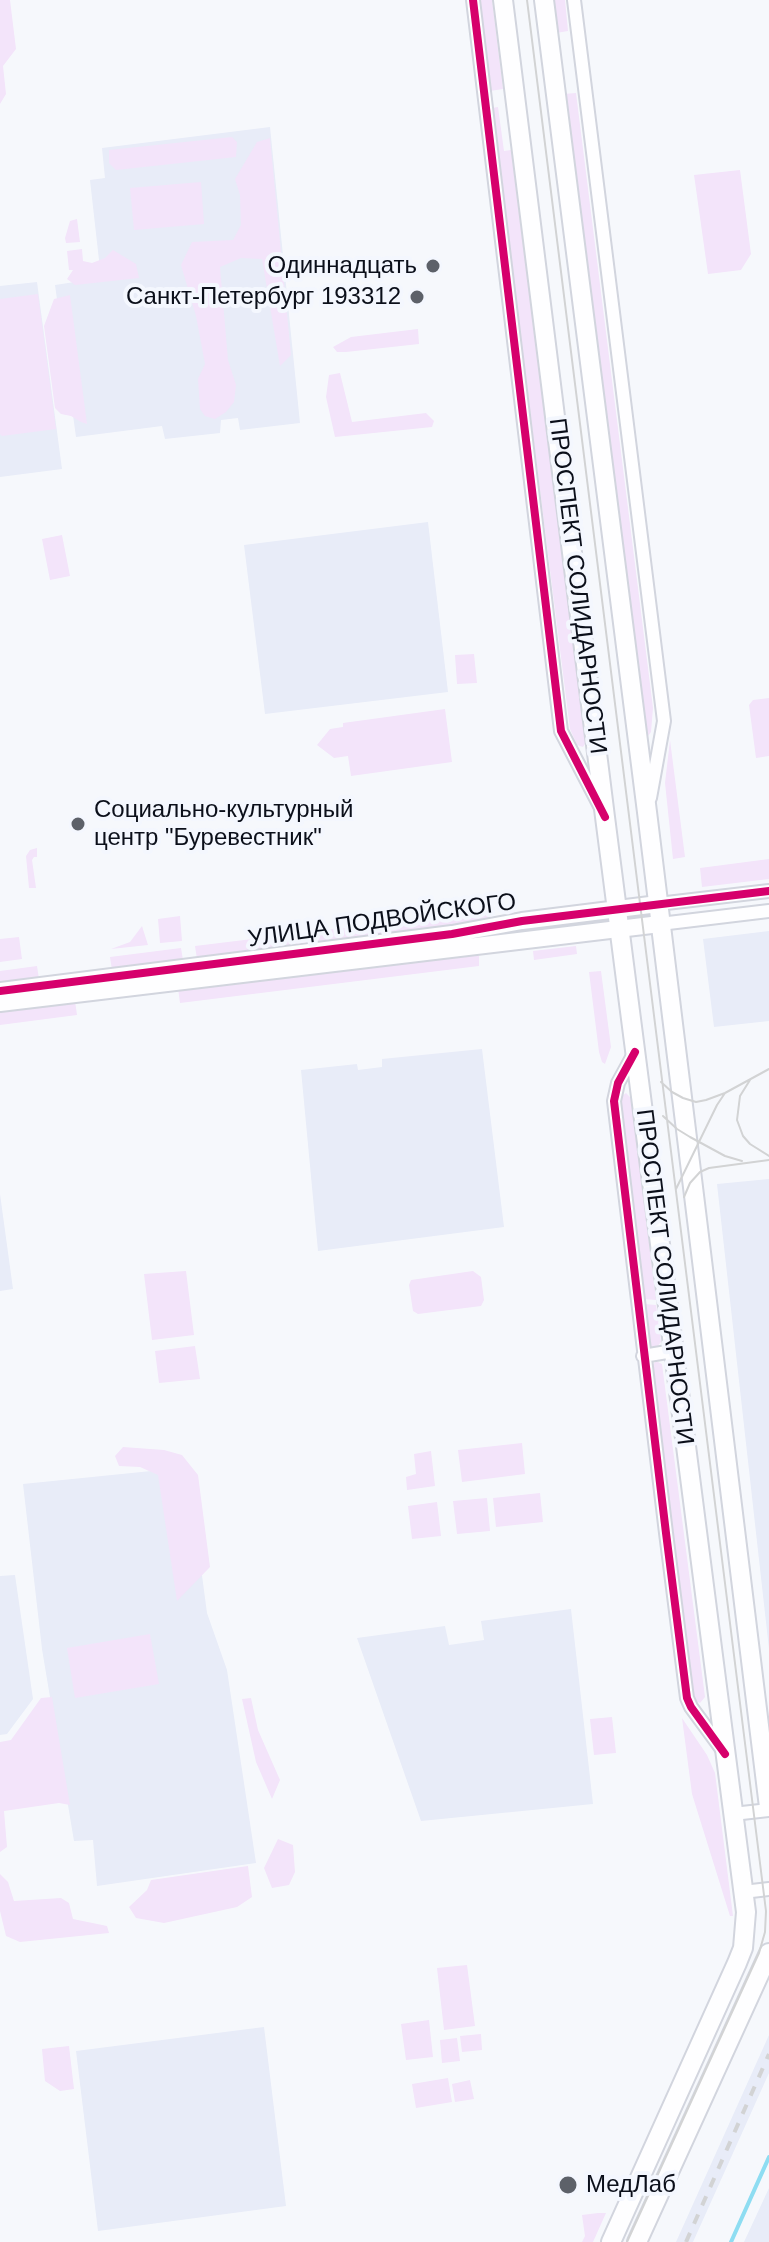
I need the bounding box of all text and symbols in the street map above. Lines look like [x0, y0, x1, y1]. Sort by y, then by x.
place label: Одиннадцать [268, 252, 417, 280]
marker: Одиннадцать [424, 257, 442, 275]
place label: Санкт-Петербург 193312 [126, 283, 401, 311]
marker: Санкт-Петербург 193312 [408, 288, 426, 306]
street label: ПРОСПЕКТ СОЛИДАРНОСТИ [542, 416, 612, 756]
place label: Социально-культурный центр "Буревестник" [94, 796, 353, 852]
marker: Социально-культурный центр "Буревестник" [69, 815, 87, 833]
street label: УЛИЦА ПОДВОЙСКОГО [246, 888, 518, 954]
street label: ПРОСПЕКТ СОЛИДАРНОСТИ [629, 1107, 699, 1447]
place label: МедЛаб [586, 2171, 676, 2199]
marker: МедЛаб [557, 2174, 579, 2196]

